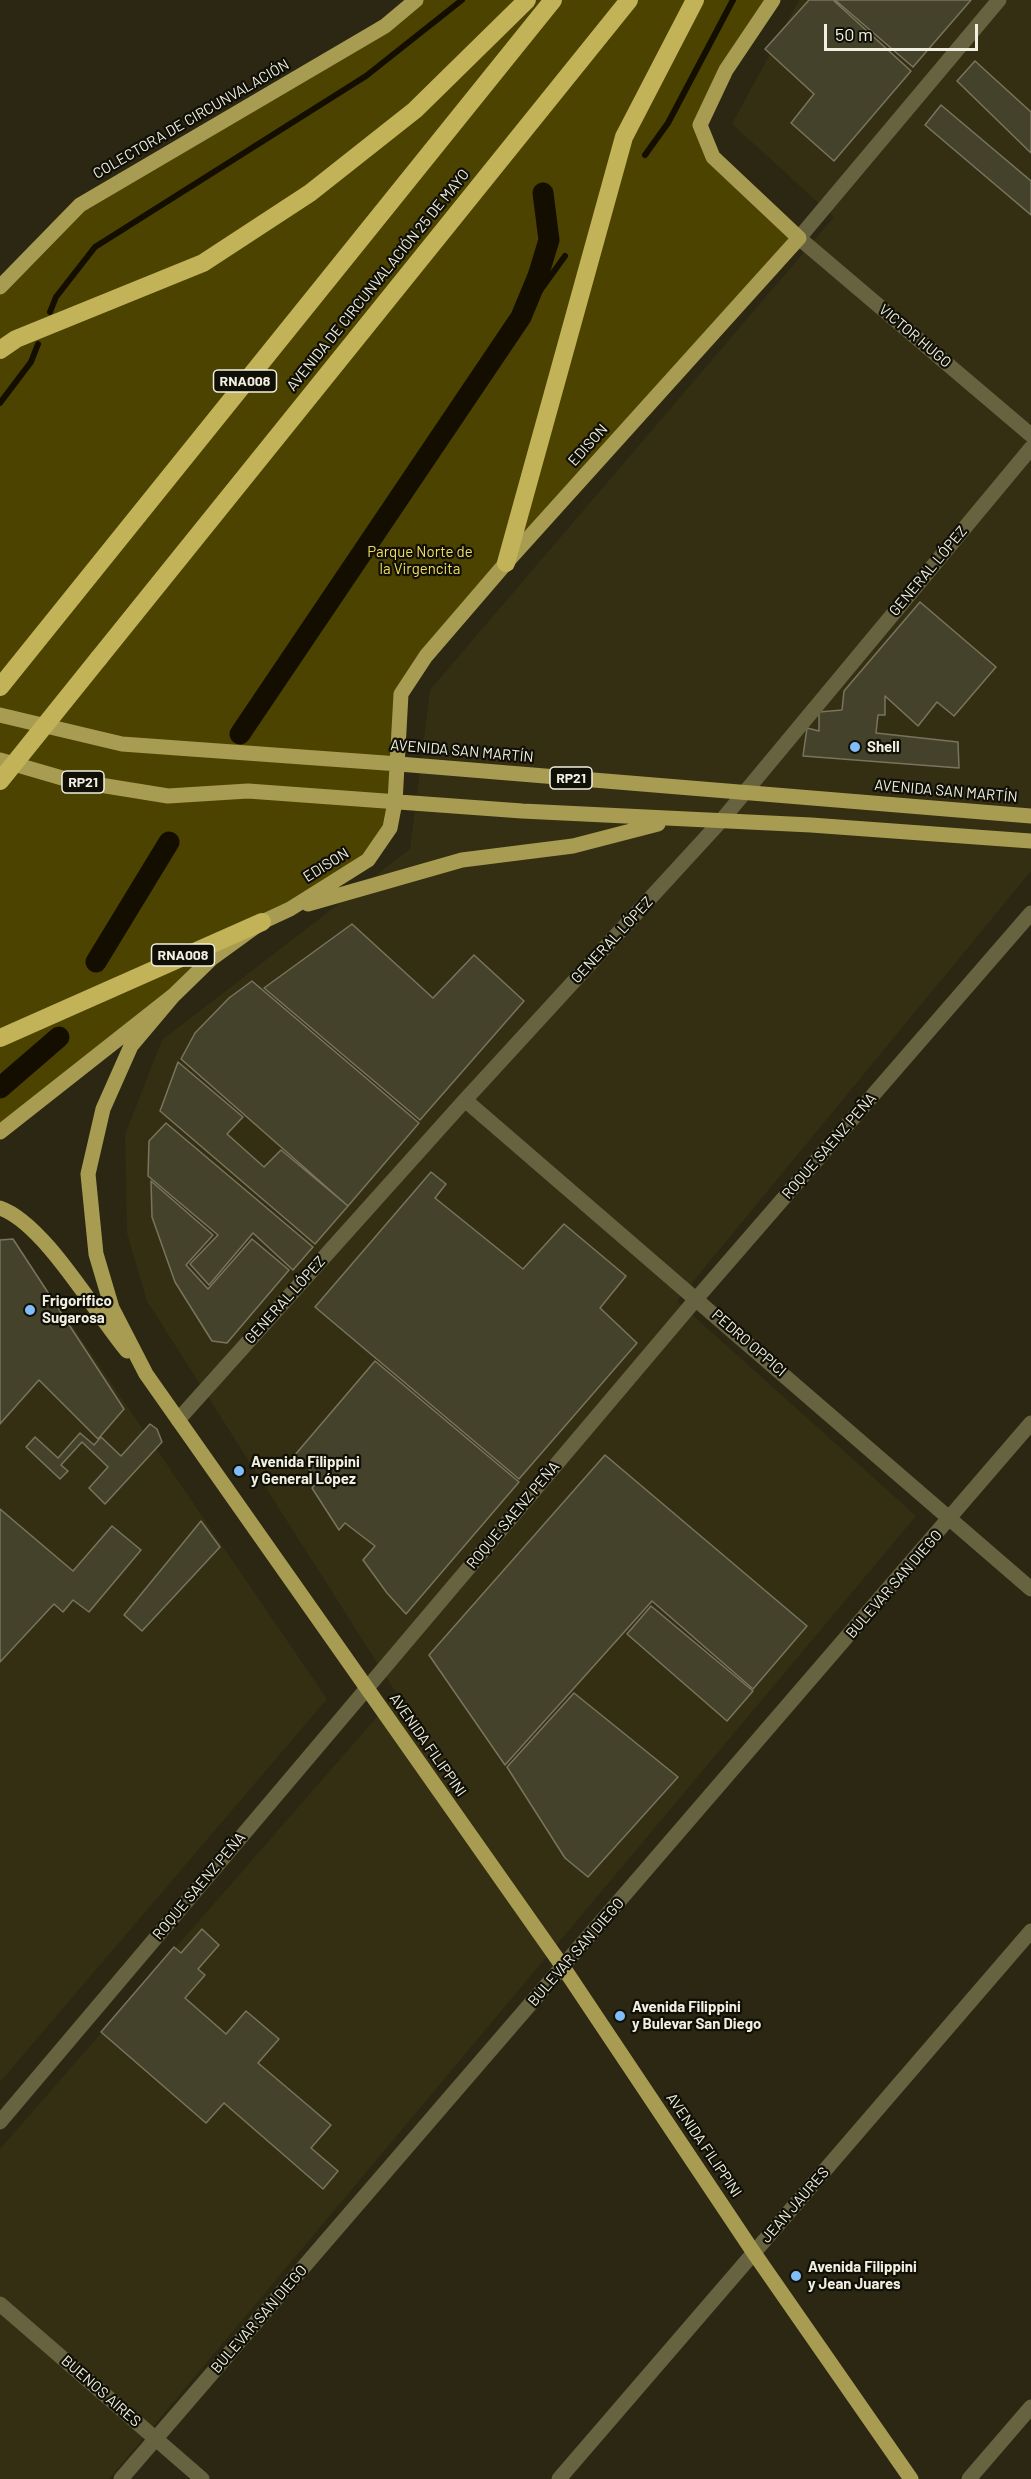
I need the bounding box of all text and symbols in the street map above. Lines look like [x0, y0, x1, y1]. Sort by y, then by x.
scale bar [827, 12, 982, 50]
text: 50 m [835, 23, 873, 45]
street label: COLECTORA DE CIRCUNVALACIÓN [90, 55, 292, 183]
street label: AVENIDA DE CIRCUNVALACIÓN 25 DE MAYO [283, 166, 473, 394]
street label: VICTOR HUGO [875, 301, 955, 371]
road number: RNA008 [214, 370, 276, 392]
street label: EDISON [564, 420, 612, 470]
street label: GENERAL LÓPEZ [885, 522, 971, 620]
park label: Parque Norte de la Virgencita [367, 543, 473, 578]
street label: AVENIDA SAN MARTÍN [390, 736, 534, 766]
place label: Shell [867, 738, 900, 756]
marker: Shell [848, 740, 862, 754]
road number: RP21 [550, 767, 592, 789]
road number: RP21 [62, 771, 104, 793]
street label: AVENIDA SAN MARTÍN [874, 776, 1018, 806]
street label: EDISON [300, 844, 352, 886]
street label: GENERAL LÓPEZ [567, 893, 657, 987]
road number: RNA008 [152, 944, 214, 966]
street label: ROQUE SAENZ PEÑA [778, 1089, 880, 1203]
street label: GENERAL LÓPEZ [241, 1252, 329, 1348]
place label: Frigorifico Sugarosa [42, 1292, 112, 1327]
marker: Frigorifico Sugarosa [23, 1303, 37, 1317]
street label: PEDRO OPPICI [708, 1306, 790, 1380]
place label: Avenida Filippini y General López [251, 1453, 360, 1488]
street label: ROQUE SAENZ PEÑA [463, 1458, 563, 1572]
marker: Avenida Filippini y General López [232, 1464, 246, 1478]
street label: BULEVAR SAN DIEGO [842, 1526, 946, 1642]
street label: AVENIDA FILIPPINI [386, 1690, 470, 1800]
street label: ROQUE SAENZ PEÑA [149, 1829, 249, 1943]
street label: BULEVAR SAN DIEGO [524, 1894, 628, 2010]
place label: Avenida Filippini y Bulevar San Diego [632, 1998, 761, 2033]
marker: Avenida Filippini y Bulevar San Diego [613, 2009, 627, 2023]
street label: AVENIDA FILIPPINI [663, 2090, 745, 2200]
street label: JEAN JAURES [757, 2164, 833, 2246]
place label: Avenida Filippini y Jean Juares [808, 2258, 917, 2293]
street label: BULEVAR SAN DIEGO [207, 2261, 311, 2377]
marker: Avenida Filippini y Jean Juares [789, 2269, 803, 2283]
street label: BUENOS AIRES [58, 2352, 144, 2430]

